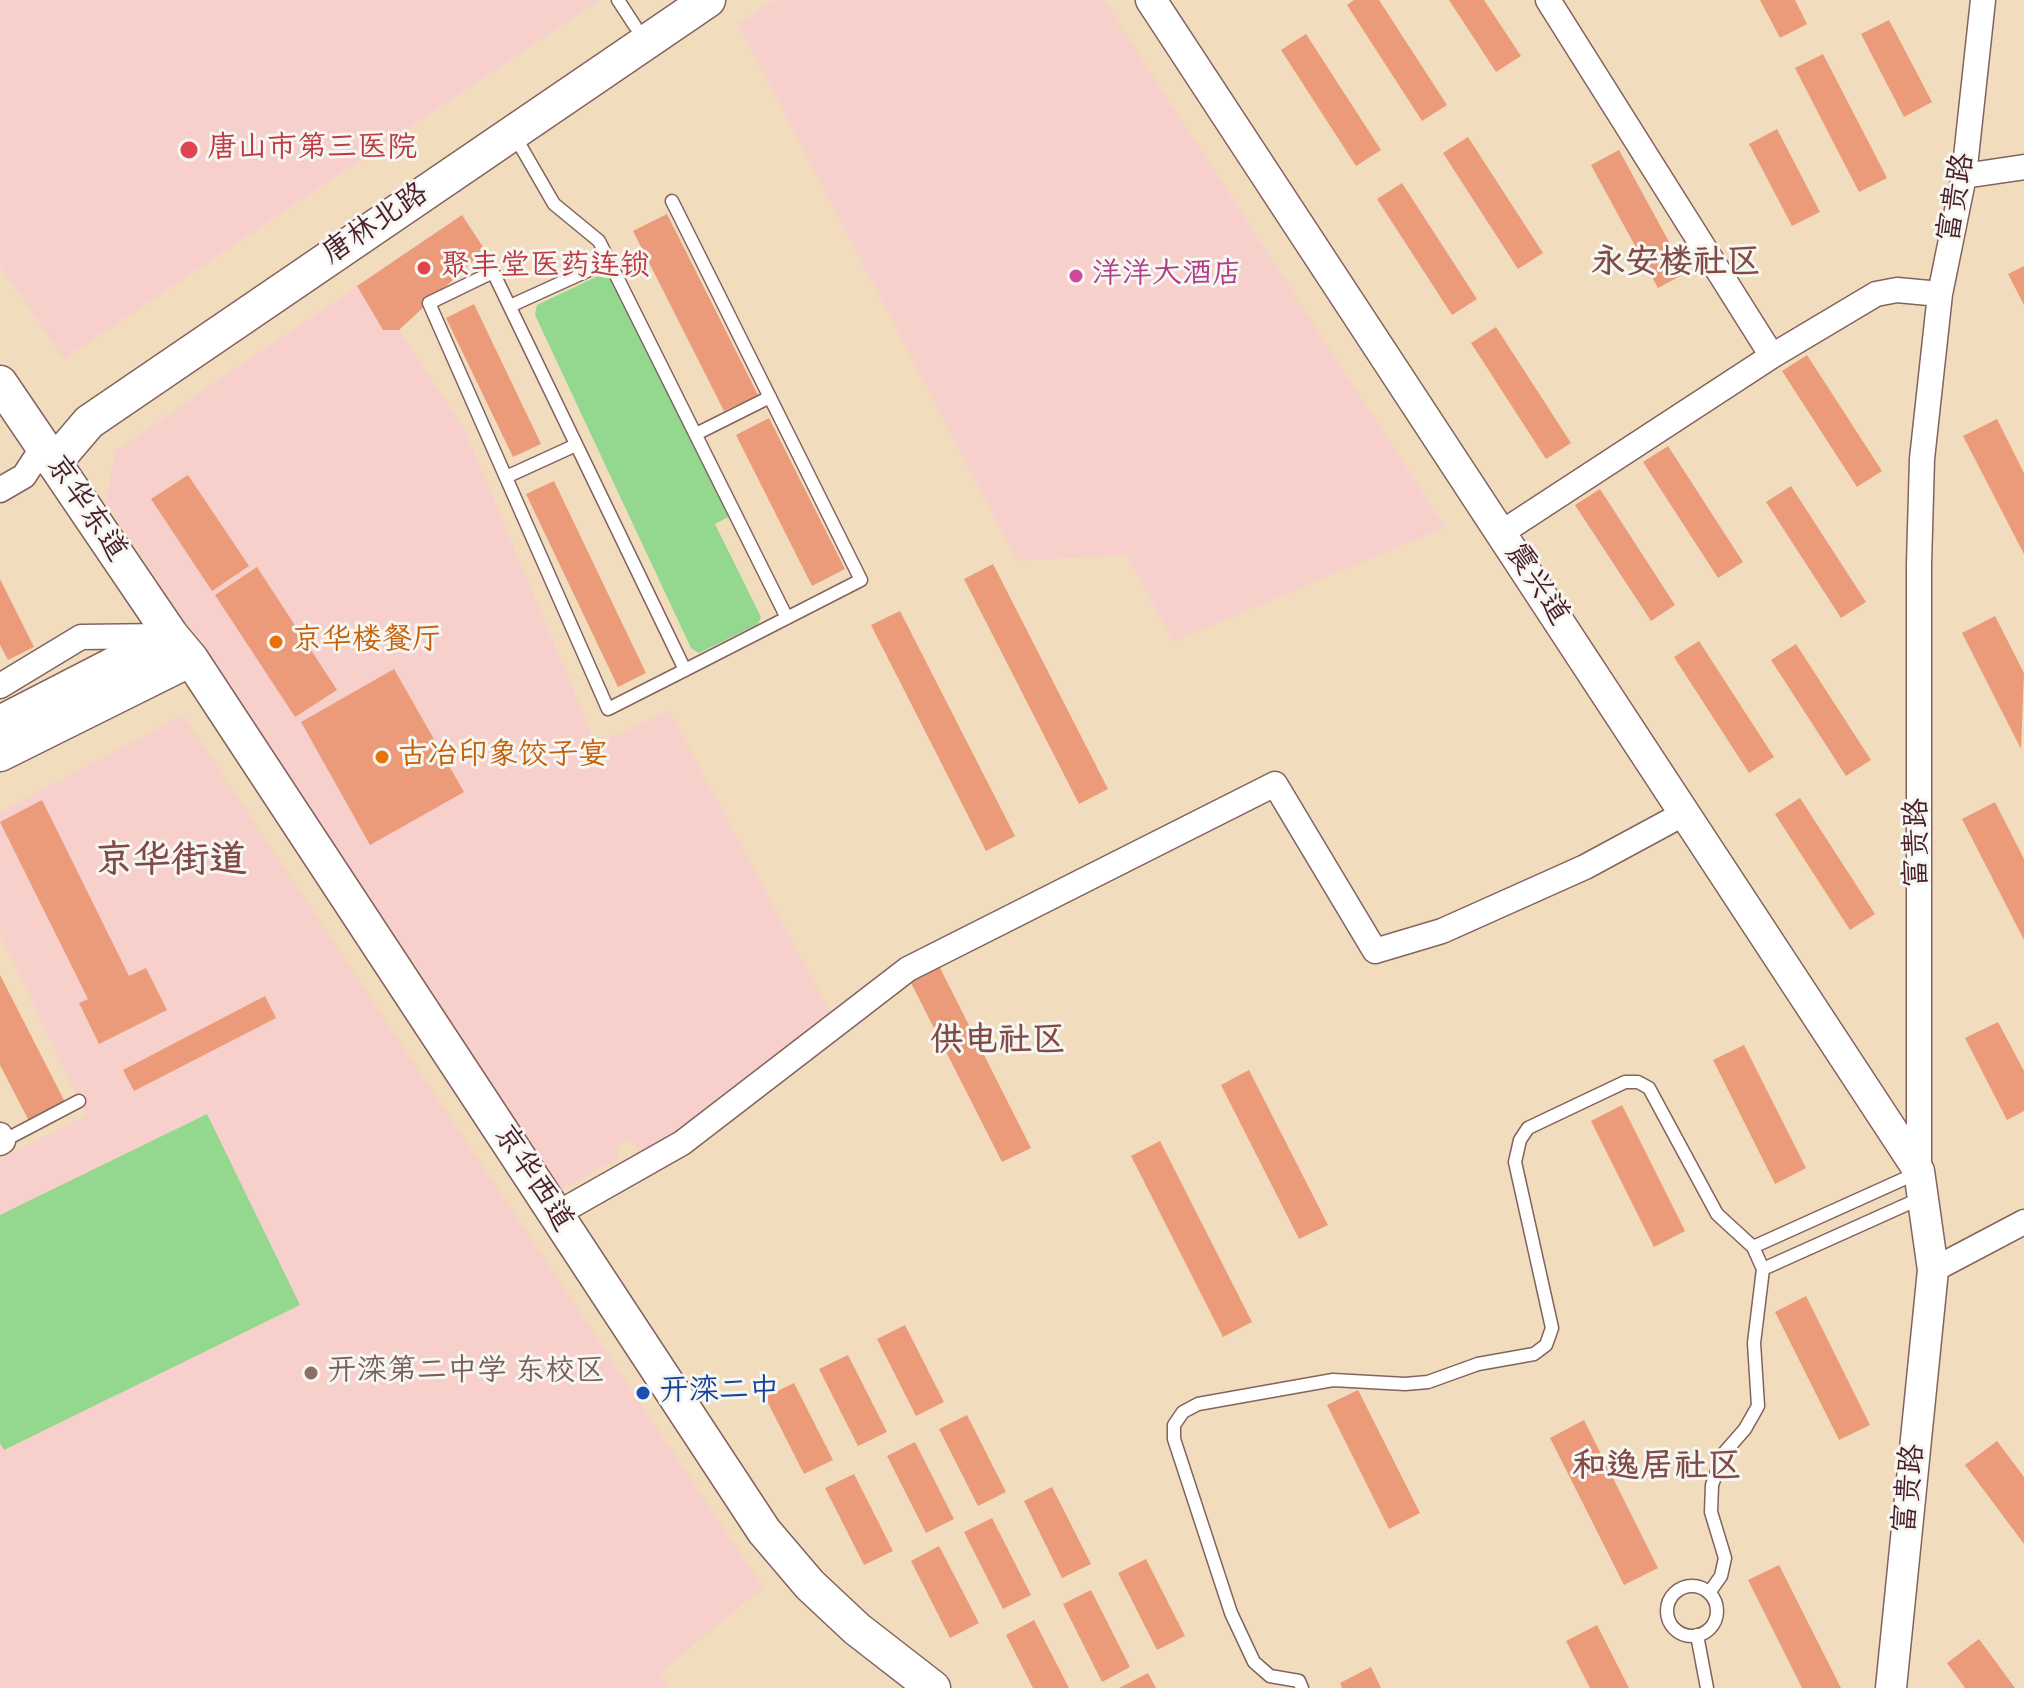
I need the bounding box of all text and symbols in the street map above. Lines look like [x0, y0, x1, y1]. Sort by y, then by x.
place label: 唐山市第三医院 [207, 132, 417, 168]
marker: 唐山市第三医院 [178, 139, 200, 161]
street label: 富贵路 [1932, 151, 1984, 245]
street label: 唐林北路 [316, 177, 436, 273]
district label: 永安楼社区 [1591, 245, 1761, 285]
place label: 聚丰堂医药连锁 [440, 250, 650, 286]
place label: 洋洋大酒店 [1092, 258, 1242, 294]
marker: 聚丰堂医药连锁 [415, 259, 433, 277]
marker: 洋洋大酒店 [1067, 267, 1085, 285]
street label: 京华东道 [37, 449, 133, 569]
street label: 震兴道 [1496, 537, 1576, 633]
place label: 京华楼餐厅 [292, 624, 442, 660]
marker: 京华楼餐厅 [267, 633, 285, 651]
place label: 古冶印象饺子宴 [398, 739, 608, 775]
marker: 古冶印象饺子宴 [373, 748, 391, 766]
street label: 富贵路 [1901, 798, 1937, 888]
district label: 京华街道 [95, 840, 247, 886]
district label: 供电社区 [930, 1023, 1066, 1063]
street label: 京华西道 [484, 1119, 580, 1239]
place label: 开滦第二中学 东校区 [327, 1355, 605, 1391]
marker: 开滦第二中学 东校区 [302, 1364, 320, 1382]
place label: 开滦二中 [659, 1375, 779, 1411]
marker: 开滦二中 [634, 1384, 652, 1402]
street label: 富贵路 [1888, 1442, 1934, 1536]
district label: 和逸居社区 [1572, 1449, 1742, 1489]

